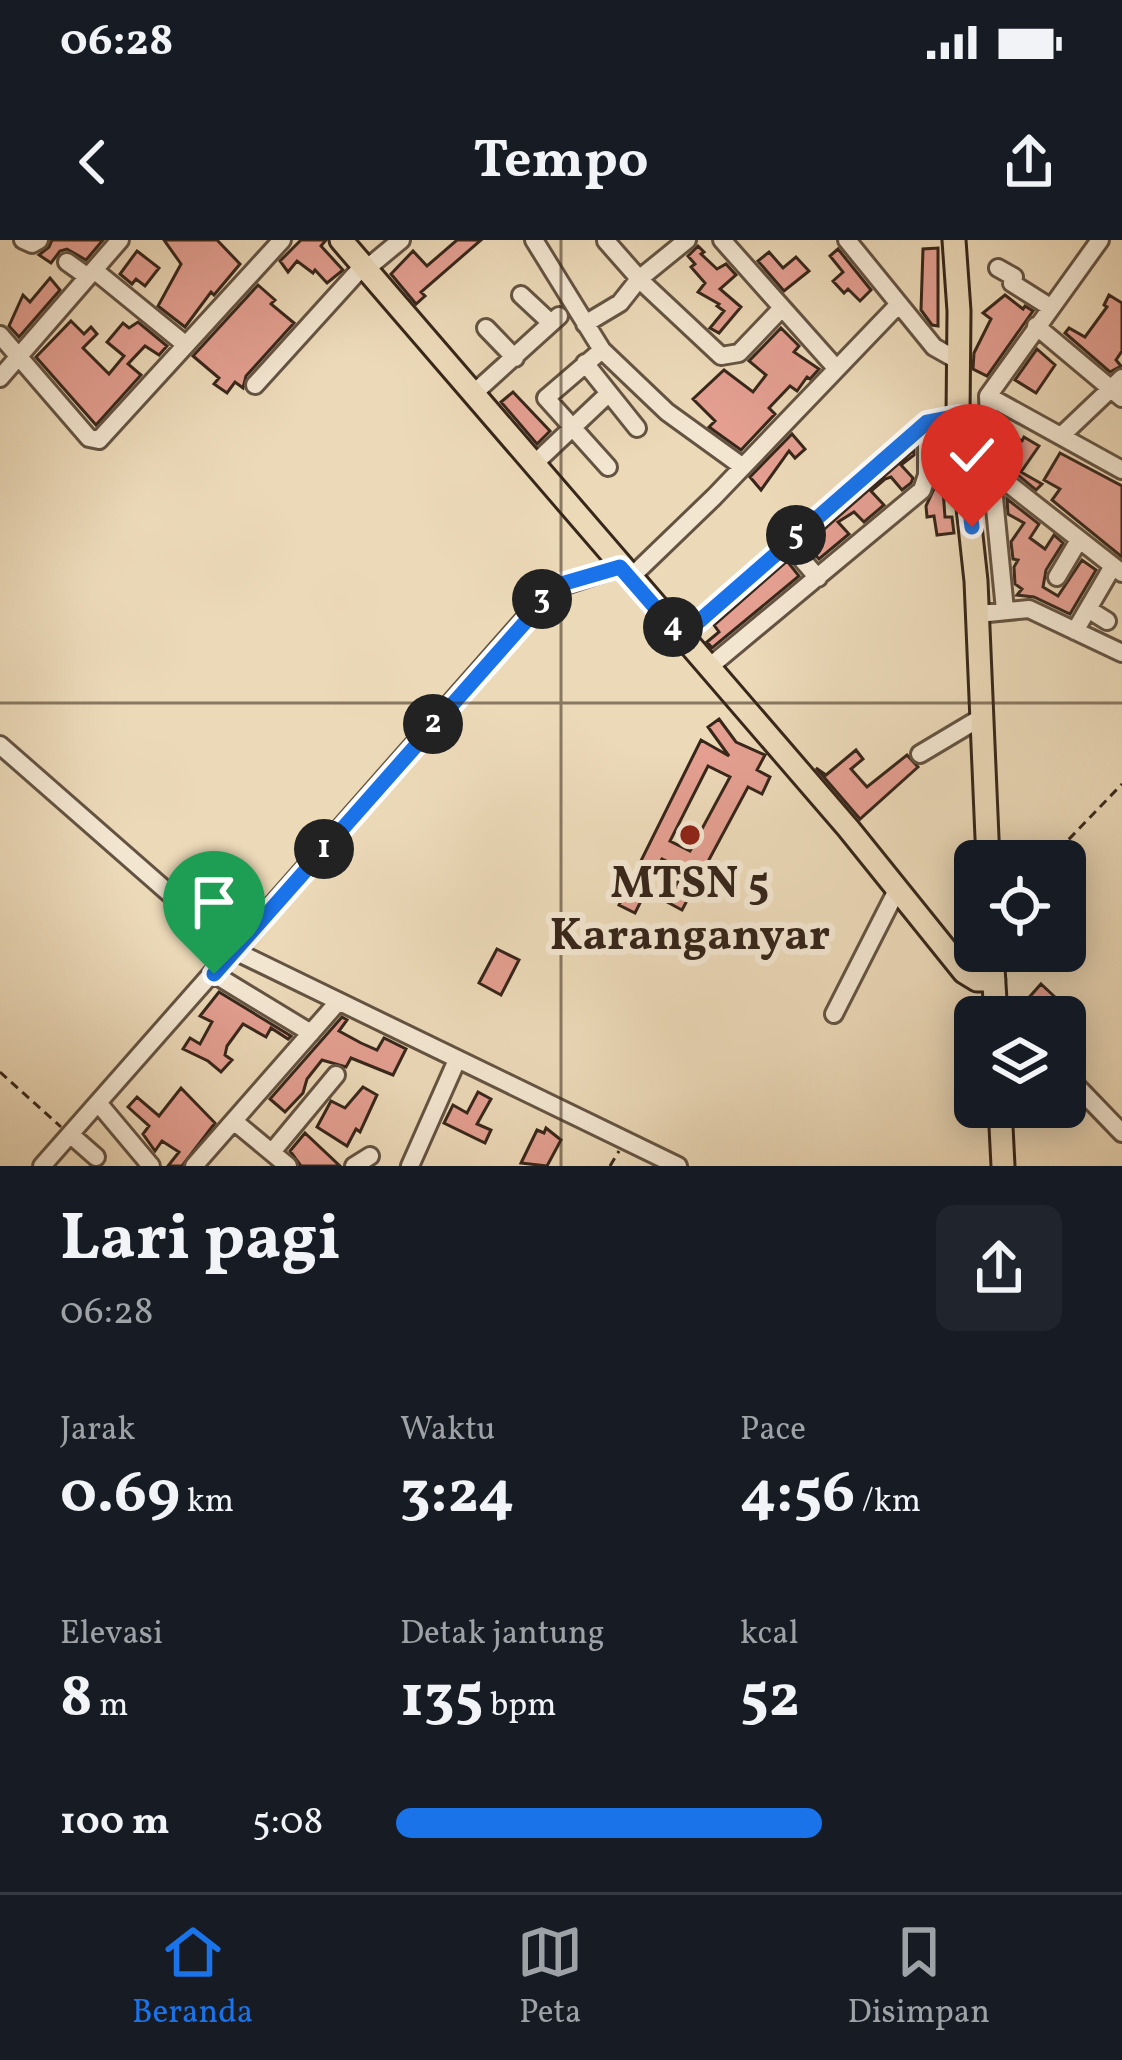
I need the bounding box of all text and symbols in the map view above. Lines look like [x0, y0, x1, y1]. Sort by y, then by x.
text: 06:28 [60, 11, 173, 74]
text: Tempo [473, 125, 649, 200]
icon: back [60, 129, 126, 195]
icon: share [996, 129, 1062, 195]
pin [921, 404, 1023, 527]
icon: check [939, 422, 1005, 488]
pin: 5 [766, 505, 826, 565]
text: 5 [788, 512, 804, 558]
pin: 3 [512, 569, 572, 629]
text: 3 [534, 576, 550, 622]
pin: 4 [643, 597, 703, 657]
text: 4 [663, 604, 683, 650]
pin: 2 [403, 694, 463, 754]
text: 2 [424, 701, 442, 747]
pin: 1 [294, 819, 354, 879]
marker: MTSN 5 Karanganyar [677, 822, 703, 848]
text: 1 [317, 826, 331, 872]
map controls [954, 840, 1086, 1128]
button: locate [954, 840, 1086, 972]
pin [163, 851, 265, 974]
place label: MTSN 5 Karanganyar [550, 854, 830, 969]
icon: arrive [181, 869, 247, 935]
button: layers [954, 996, 1086, 1128]
text: Lari pagi [60, 1195, 341, 1287]
button: share [936, 1205, 1062, 1331]
text: 06:28 [60, 1286, 154, 1340]
text: Jarak [60, 1408, 136, 1454]
text: Waktu [400, 1408, 495, 1454]
text: Pace [740, 1408, 806, 1454]
text: 0.69 [60, 1454, 180, 1537]
text: 3:24 [400, 1454, 514, 1537]
text: 4:56 [740, 1454, 855, 1537]
text: km [180, 1480, 234, 1526]
text: /km [855, 1480, 921, 1526]
text: Elevasi [60, 1612, 163, 1658]
text: Detak jantung [400, 1612, 605, 1658]
text: kcal [740, 1612, 799, 1658]
text: 8 [60, 1658, 93, 1741]
text: 135 [400, 1658, 484, 1741]
text: 52 [740, 1658, 800, 1741]
text: m [93, 1684, 129, 1730]
text: bpm [484, 1684, 556, 1730]
text: 100 m [60, 1796, 170, 1850]
text: 5:08 [252, 1796, 323, 1850]
tab: Beranda [132, 1919, 253, 2037]
tab: Peta [517, 1919, 583, 2037]
tab: Disimpan [848, 1919, 990, 2037]

